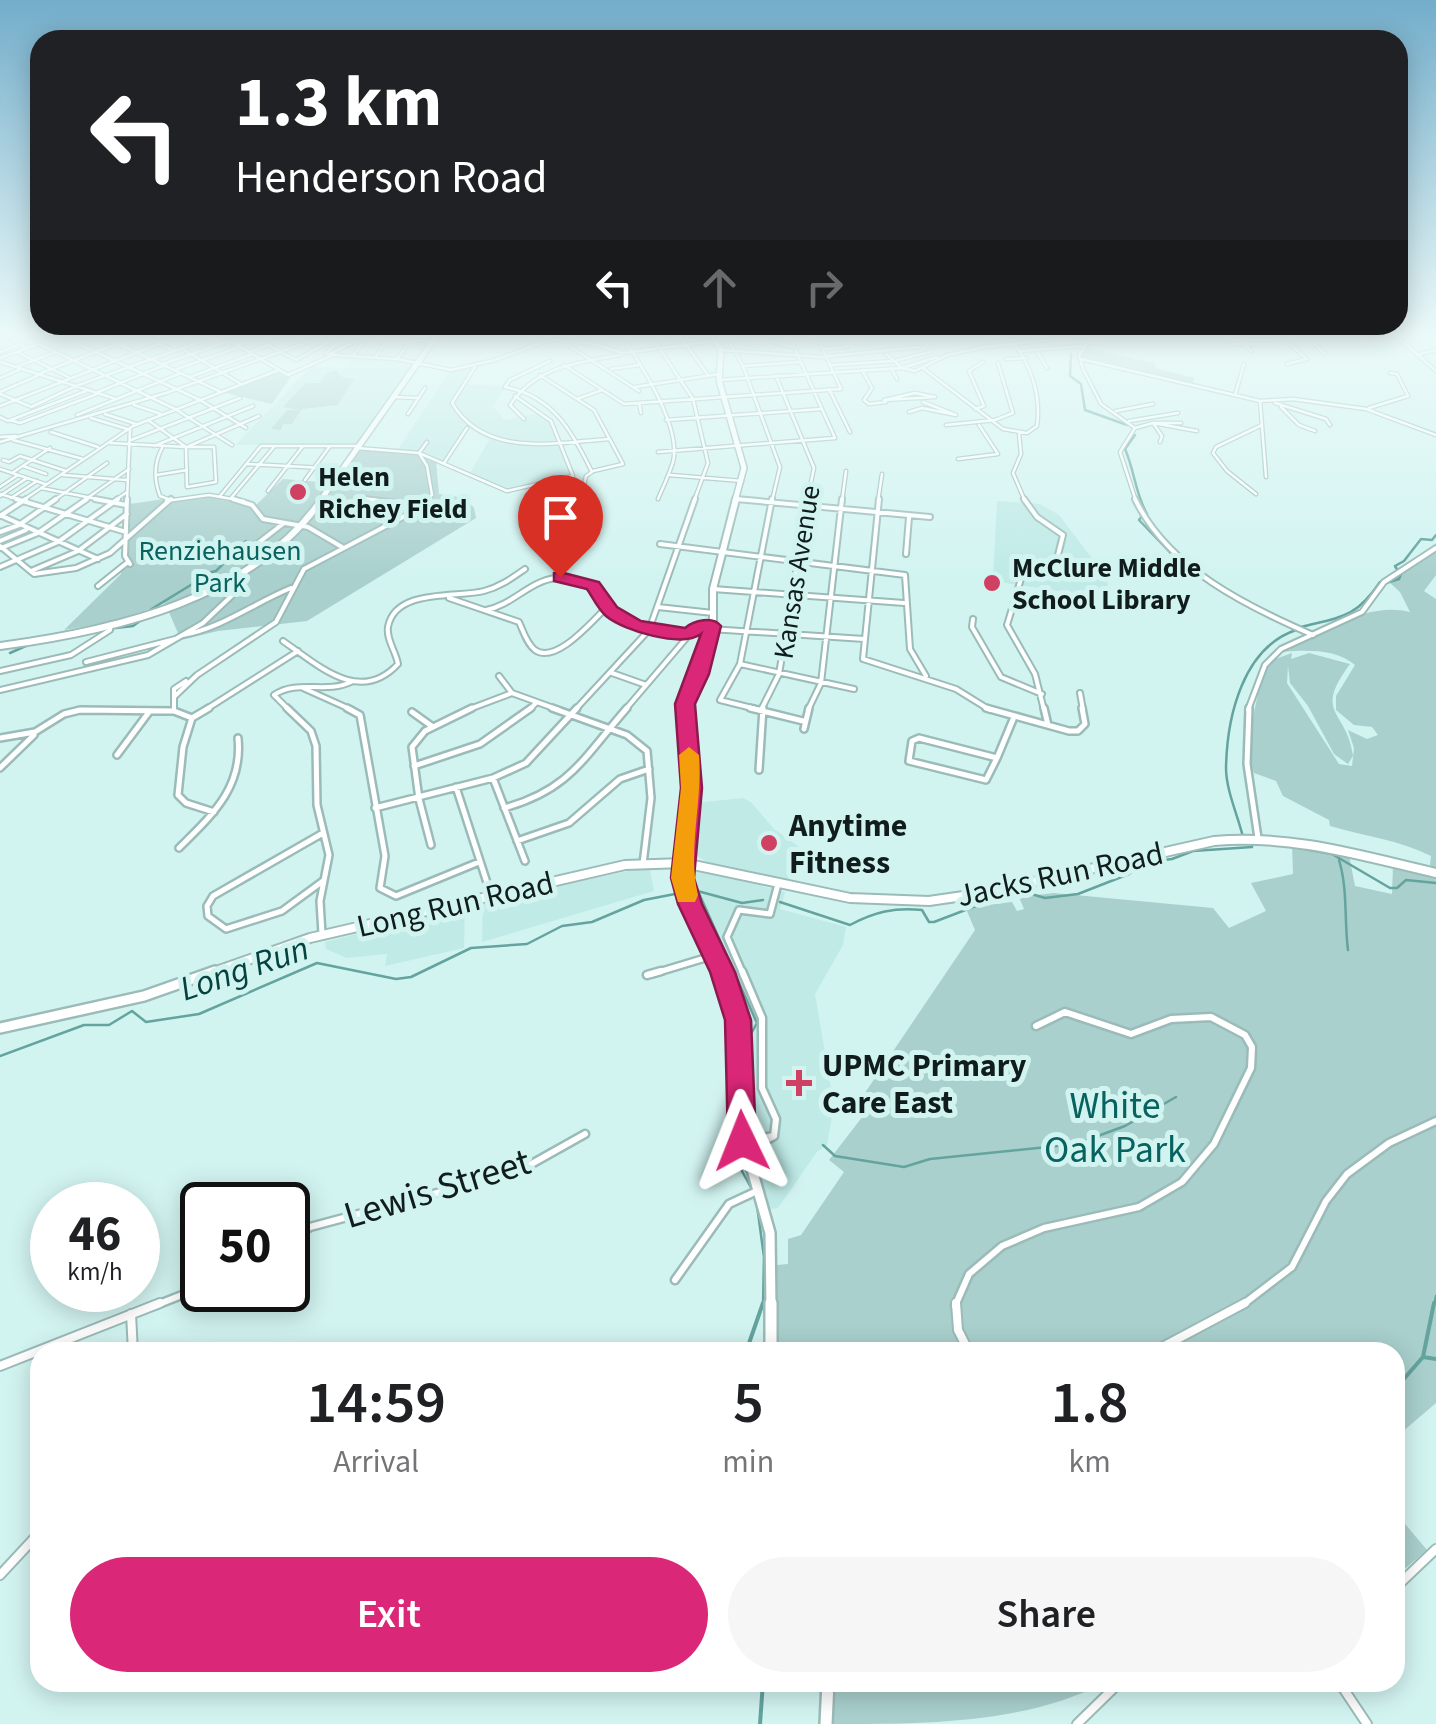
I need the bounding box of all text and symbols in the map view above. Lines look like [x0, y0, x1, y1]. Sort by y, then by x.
text: 1.3 km [235, 53, 442, 153]
icon: left [70, 70, 200, 200]
text: Henderson Road [235, 146, 547, 210]
icon: left [587, 260, 642, 315]
icon: ahead [692, 260, 747, 315]
icon: right [797, 260, 852, 315]
place label: Helen Richey Field [318, 457, 467, 529]
pin [518, 475, 603, 578]
marker: Helen Richey Field [287, 481, 309, 503]
street label: Kansas Avenue [764, 483, 830, 662]
icon: arrive [533, 490, 588, 545]
park label: Renziehausen Park [138, 531, 302, 603]
place label: McClure Middle School Library [1012, 548, 1201, 620]
marker: McClure Middle School Library [981, 572, 1003, 594]
place label: Anytime Fitness [788, 803, 907, 886]
street label: Jacks Run Road [953, 831, 1168, 919]
marker: Anytime Fitness [758, 832, 780, 854]
street label: Long Run Road [352, 860, 558, 950]
water label: Long Run [173, 924, 316, 1014]
place label: UPMC Primary Care East [822, 1043, 1027, 1126]
marker: UPMC Primary Care East [786, 1070, 812, 1096]
park label: White Oak Park [1044, 1079, 1186, 1177]
position arrow [690, 1089, 794, 1193]
street label: Lewis Street [337, 1135, 537, 1243]
speed limit sign: 50 [180, 1182, 310, 1312]
text: 46 [69, 1199, 121, 1270]
text: km/h [67, 1254, 123, 1290]
text: 14:59 [306, 1361, 446, 1446]
text: 5 [733, 1361, 764, 1446]
text: 1.8 [1051, 1361, 1129, 1446]
text: Arrival [333, 1439, 419, 1485]
text: min [722, 1439, 774, 1485]
text: km [1068, 1439, 1111, 1485]
button: Exit [70, 1557, 708, 1672]
button: Share [728, 1557, 1365, 1672]

